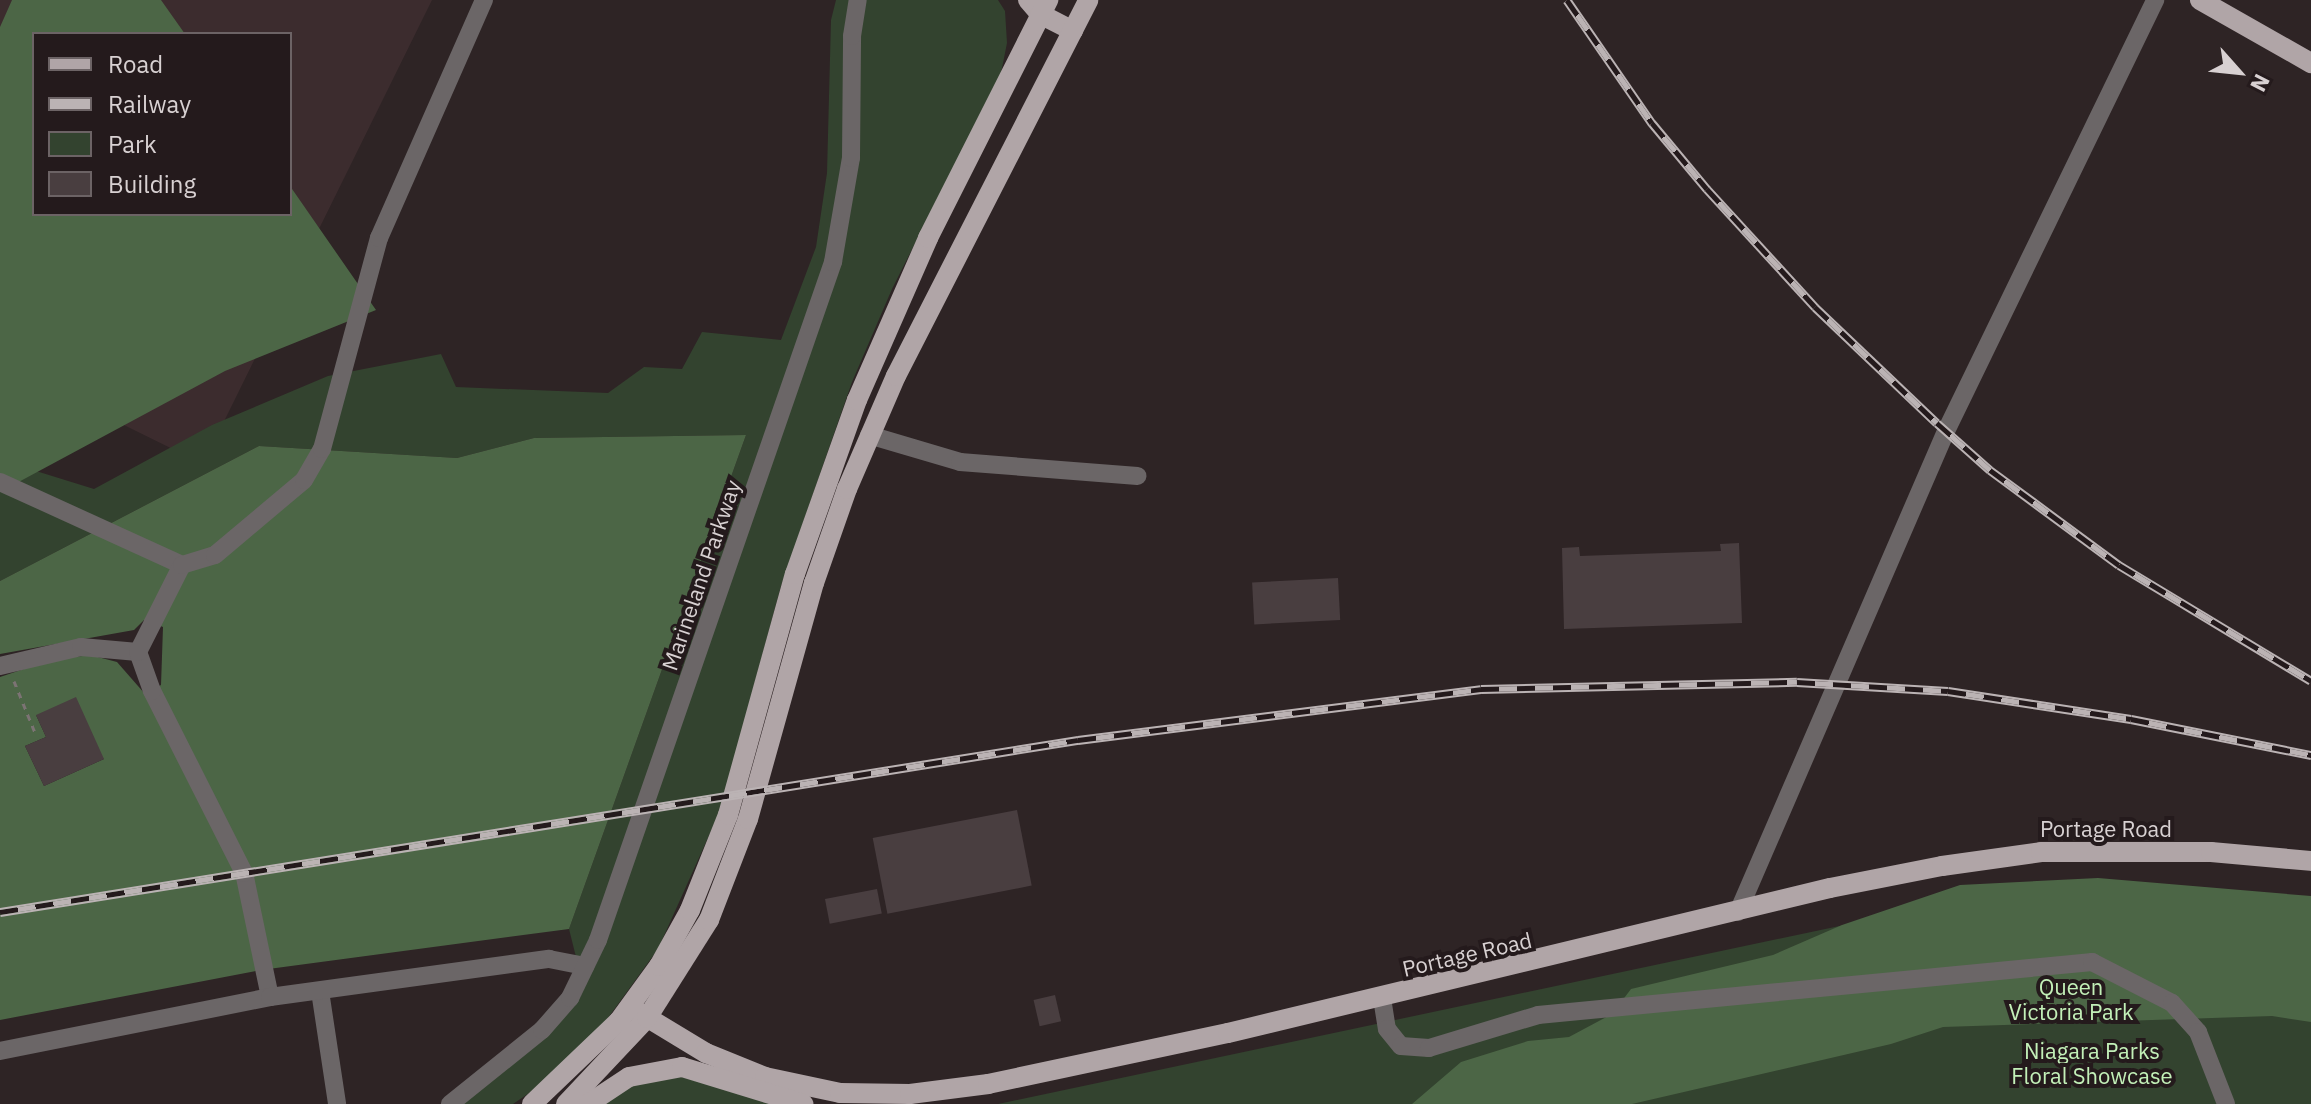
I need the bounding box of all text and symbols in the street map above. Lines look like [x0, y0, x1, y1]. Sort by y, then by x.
legend [32, 32, 292, 216]
north arrow [2199, 32, 2279, 112]
text: Road [108, 48, 163, 80]
text: N [2244, 69, 2277, 97]
text: Railway [108, 88, 191, 120]
text: Park [108, 128, 157, 160]
text: Building [108, 168, 196, 200]
street label: Marineland Parkway [656, 476, 746, 674]
street label: Portage Road [2040, 816, 2172, 842]
street label: Portage Road [1400, 926, 1534, 982]
park label: Queen Victoria Park [2009, 973, 2133, 1024]
park label: Niagara Parks Floral Showcase [2011, 1037, 2173, 1088]

